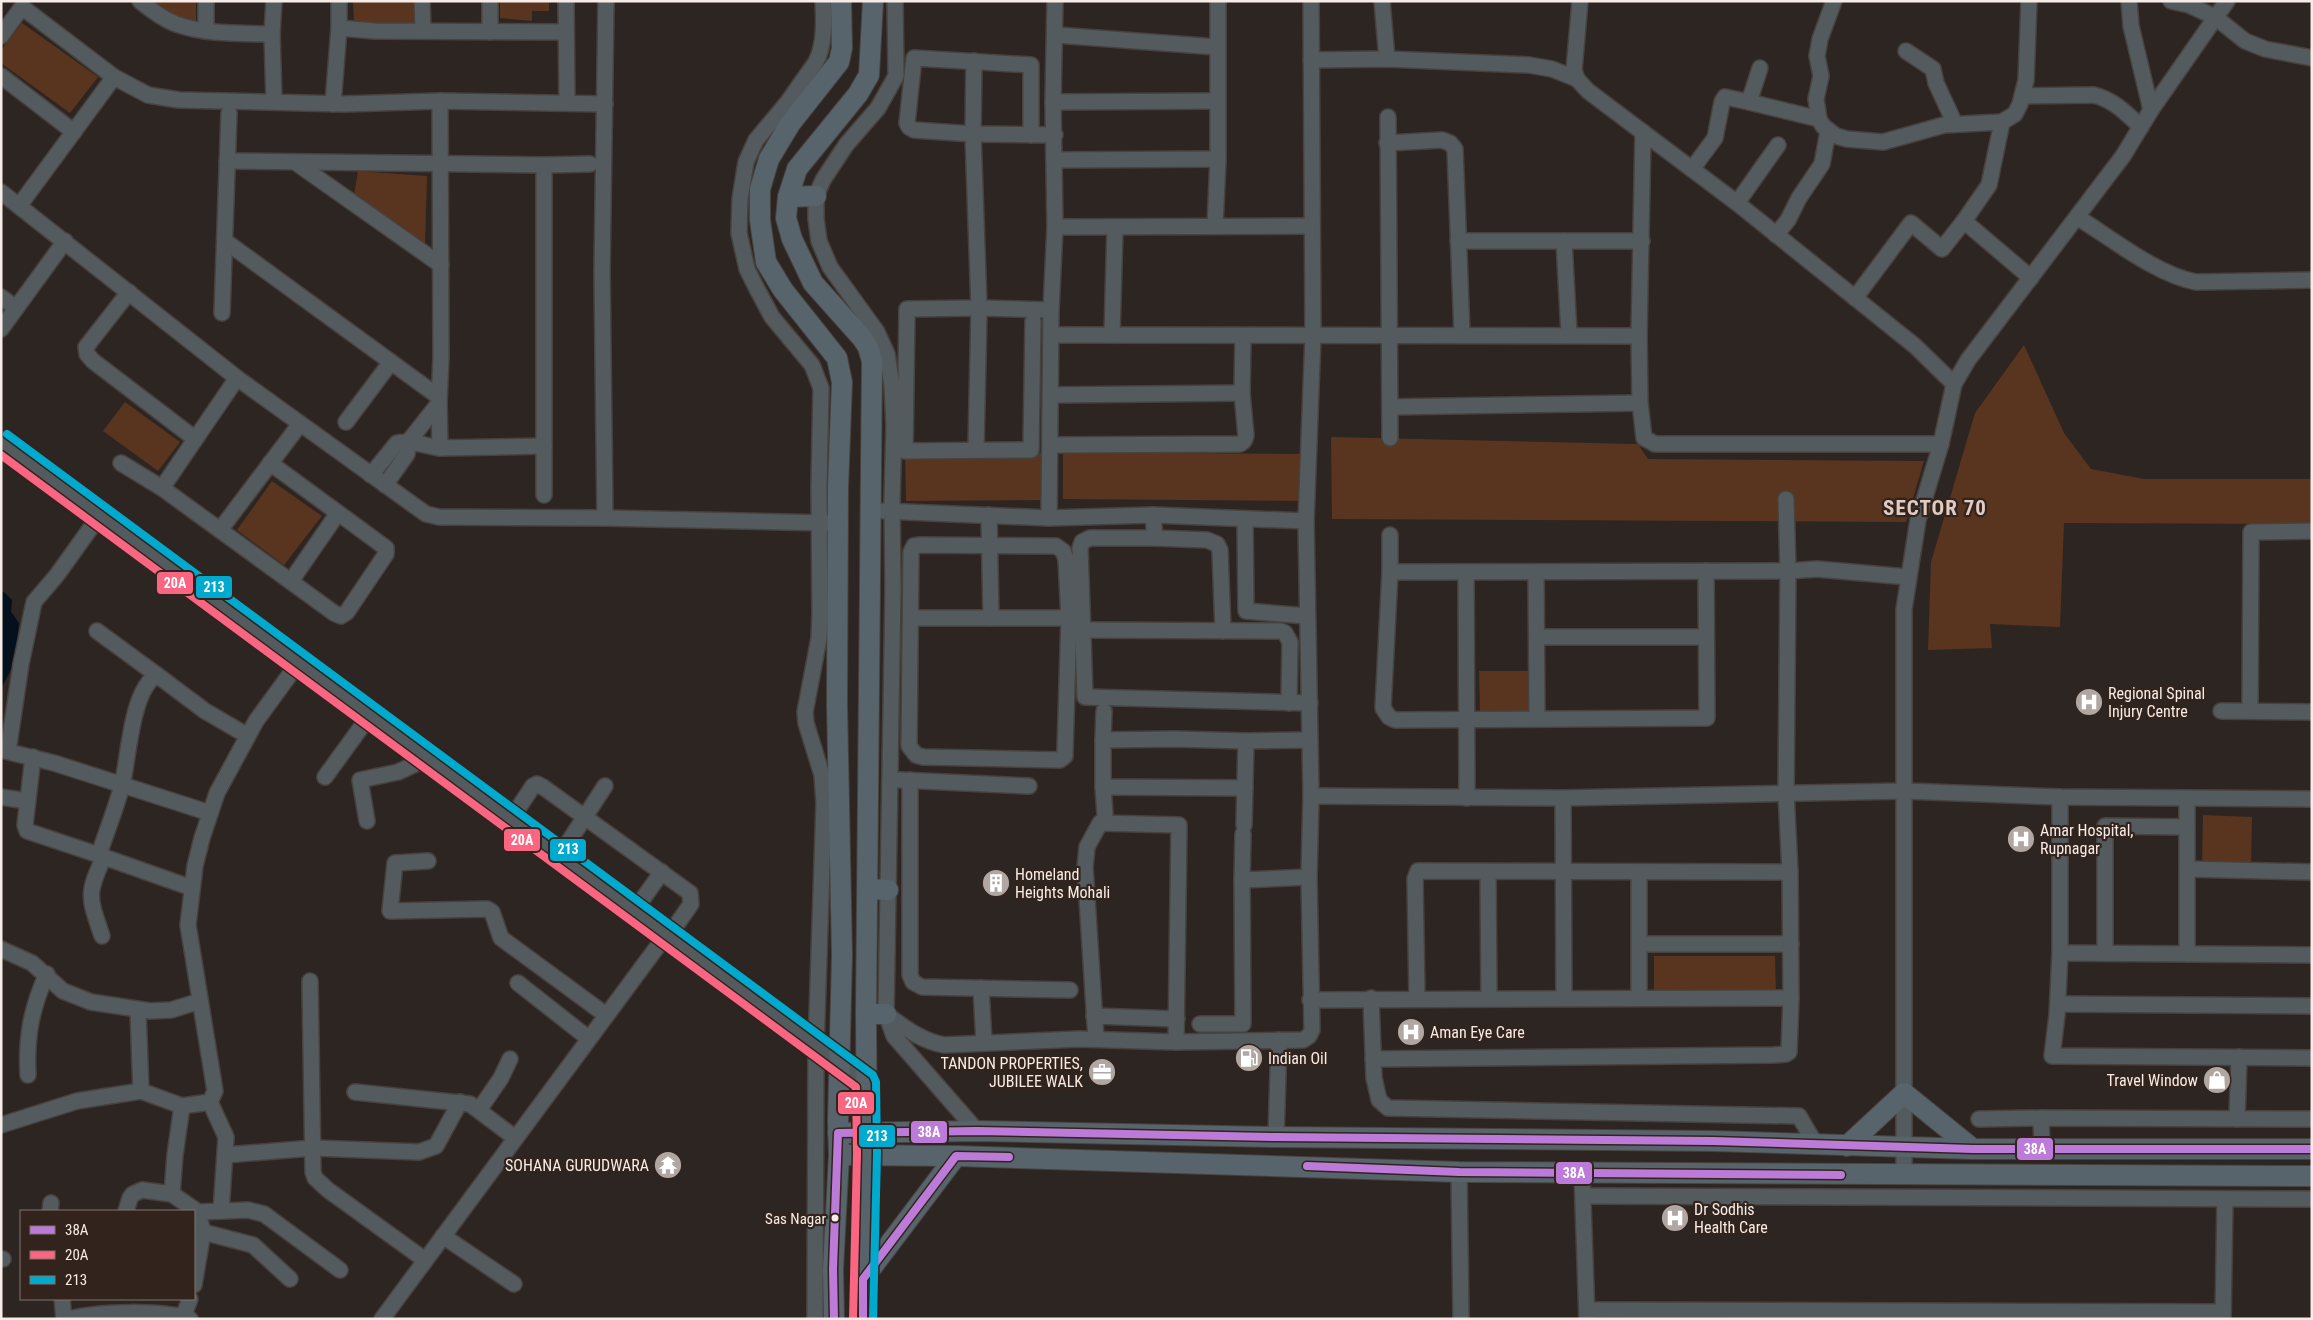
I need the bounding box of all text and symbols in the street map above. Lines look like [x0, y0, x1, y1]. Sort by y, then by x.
district label: SECTOR 70 [1883, 496, 1987, 520]
line badge: 20A [156, 571, 194, 595]
text: 20A [164, 575, 187, 591]
line badge: 213 [195, 575, 233, 599]
text: 213 [203, 579, 225, 595]
place label: Regional Spinal Injury Centre [2108, 684, 2205, 721]
hospital icon: Regional Spinal Injury Centre [2074, 687, 2104, 717]
place label: Amar Hospital, Rupnagar [2040, 821, 2134, 858]
hospital icon: Amar Hospital, Rupnagar [2006, 824, 2036, 854]
line badge: 20A [503, 828, 541, 852]
text: 20A [511, 832, 534, 848]
line badge: 213 [549, 838, 587, 862]
text: 213 [557, 841, 579, 857]
place label: Homeland Heights Mohali [1015, 865, 1110, 902]
building icon: Homeland Heights Mohali [981, 868, 1011, 898]
hospital icon: Aman Eye Care [1396, 1017, 1426, 1047]
place label: Aman Eye Care [1430, 1023, 1525, 1042]
fuel station icon: Indian Oil [1234, 1043, 1264, 1073]
place label: Indian Oil [1268, 1049, 1327, 1068]
place label: TANDON PROPERTIES, JUBILEE WALK [940, 1054, 1083, 1091]
office icon: TANDON PROPERTIES, JUBILEE WALK [1087, 1057, 1117, 1087]
shop icon: Travel Window [2202, 1065, 2232, 1095]
place label: Travel Window [2107, 1071, 2198, 1090]
line badge: 20A [837, 1091, 875, 1115]
text: 20A [845, 1095, 868, 1111]
line badge: 38A [910, 1120, 948, 1144]
line badge: 213 [858, 1124, 896, 1148]
text: 38A [918, 1124, 941, 1140]
text: 213 [866, 1128, 888, 1144]
line badge: 38A [2016, 1137, 2054, 1161]
text: 38A [2024, 1141, 2047, 1157]
temple icon: SOHANA GURUDWARA [653, 1150, 683, 1180]
place label: SOHANA GURUDWARA [505, 1156, 649, 1175]
line badge: 38A [1555, 1161, 1593, 1185]
text: 38A [1563, 1165, 1586, 1181]
place label: Dr Sodhis Health Care [1694, 1200, 1768, 1237]
hospital icon: Dr Sodhis Health Care [1660, 1203, 1690, 1233]
legend [20, 1210, 195, 1300]
place label: Sas Nagar [765, 1210, 826, 1228]
marker: Sas Nagar [830, 1213, 840, 1223]
text: 38A [65, 1221, 89, 1239]
text: 20A [65, 1246, 89, 1264]
text: 213 [65, 1271, 87, 1289]

